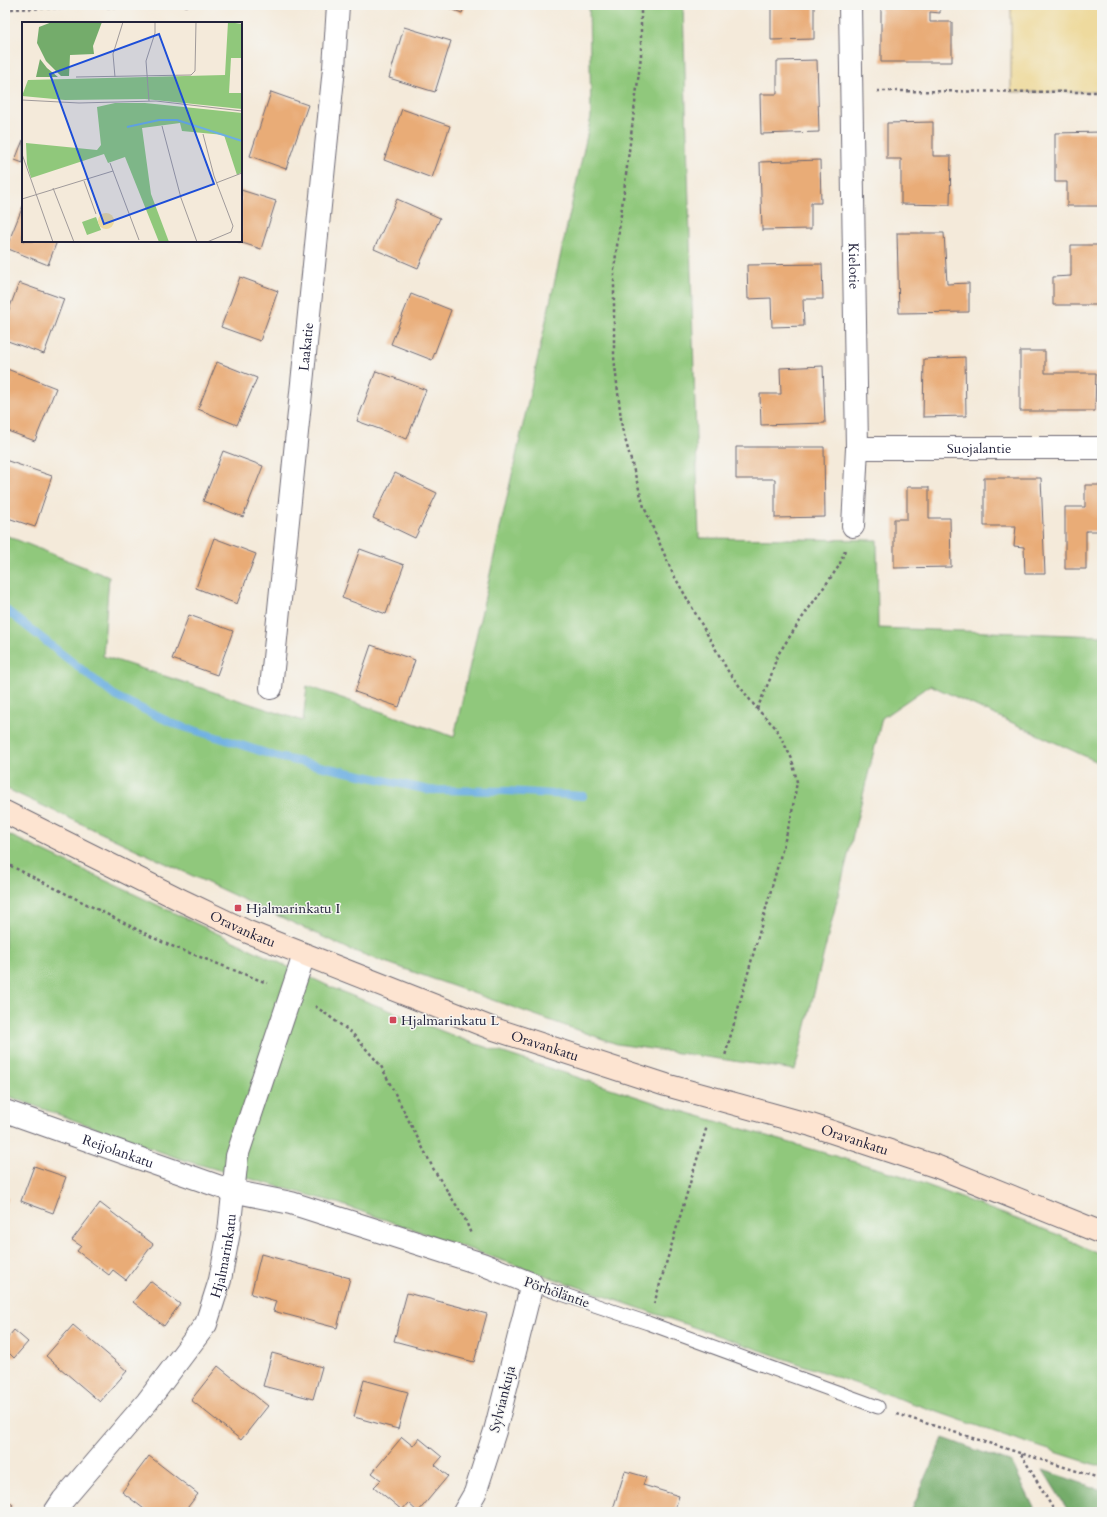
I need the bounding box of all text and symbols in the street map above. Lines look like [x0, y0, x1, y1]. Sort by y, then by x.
inset map [22, 22, 242, 242]
street label: Kielotie [844, 243, 863, 289]
street label: Laakatie [294, 322, 318, 372]
street label: Suojalantie [947, 439, 1011, 458]
place label: Hjalmarinkatu I [246, 899, 341, 918]
marker: Hjalmarinkatu I [233, 903, 243, 913]
street label: Oravankatu [207, 906, 279, 952]
place label: Hjalmarinkatu L [401, 1011, 500, 1030]
marker: Hjalmarinkatu L [388, 1015, 398, 1025]
street label: Oravankatu [508, 1026, 581, 1066]
street label: Oravankatu [818, 1120, 891, 1160]
street label: Reijolankatu [80, 1130, 157, 1173]
street label: Hjalmarinkatu [206, 1212, 241, 1301]
street label: Pörhöläntie [521, 1272, 592, 1313]
street label: Sylviankuja [485, 1364, 520, 1434]

